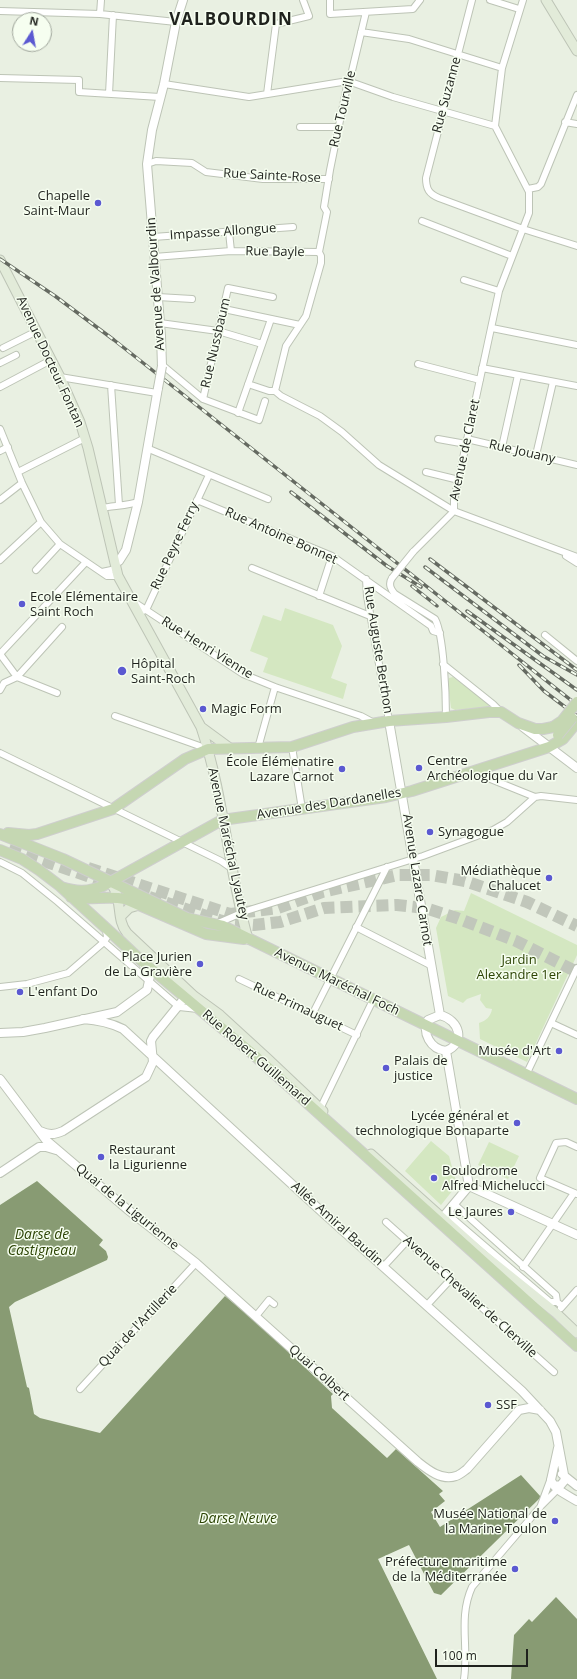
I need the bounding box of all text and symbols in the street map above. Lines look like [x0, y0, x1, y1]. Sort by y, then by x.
district label: VALBOURDIN [169, 10, 293, 30]
north arrow [12, 12, 52, 52]
text: N [28, 12, 40, 29]
street label: Rue Suzanne [429, 55, 465, 135]
street label: Rue Tourville [327, 69, 359, 149]
street label: Rue Sainte-Rose [223, 166, 321, 186]
place label: Chapelle Saint-Maur [23, 188, 90, 219]
marker: Chapelle Saint-Maur [93, 198, 103, 208]
street label: Avenue de Valbourdin [144, 217, 168, 351]
street label: Impasse Allongue [169, 220, 277, 244]
street label: Rue Bayle [245, 244, 305, 260]
street label: Avenue Docteur Fontan [13, 294, 87, 430]
street label: Rue Nussbaum [198, 296, 234, 390]
street label: Avenue de Claret [447, 398, 483, 502]
street label: Rue Jouany [487, 437, 557, 467]
street label: Rue Peyre Ferry [148, 499, 202, 593]
street label: Rue Antoine Bonnet [222, 504, 340, 568]
street label: Rue Auguste Berthon [360, 585, 396, 715]
place label: Ecole Elémentaire Saint Roch [30, 589, 138, 620]
marker: Ecole Elémentaire Saint Roch [17, 599, 27, 609]
street label: Rue Henri Vienne [158, 614, 256, 682]
place label: Hôpital Saint-Roch [131, 656, 195, 687]
marker: Hôpital Saint-Roch [116, 665, 128, 677]
place label: Magic Form [211, 701, 282, 717]
marker: Magic Form [198, 704, 208, 714]
place label: Centre Archéologique du Var [427, 753, 557, 784]
place label: École Élémenatire Lazare Carnot [226, 754, 334, 785]
marker: Centre Archéologique du Var [414, 763, 424, 773]
marker: École Élémenatire Lazare Carnot [337, 764, 347, 774]
street label: Avenue Maréchal Lyautey [204, 766, 252, 922]
street label: Avenue des Dardanelles [256, 785, 402, 823]
street label: Avenue Lazare Carnot [399, 813, 435, 947]
place label: Synagogue [438, 824, 504, 840]
marker: Synagogue [425, 827, 435, 837]
place label: Médiathèque Chalucet [460, 863, 541, 894]
marker: Médiathèque Chalucet [544, 873, 554, 883]
street label: Avenue Maréchal Foch [272, 945, 402, 1019]
place label: Place Jurien de La Gravière [104, 949, 192, 980]
park label: Jardin Alexandre 1er [477, 952, 561, 983]
marker: Place Jurien de La Gravière [195, 959, 205, 969]
street label: Rue Primauguet [251, 979, 345, 1035]
place label: L'enfant Do [28, 984, 98, 1000]
marker: L'enfant Do [15, 987, 25, 997]
street label: Rue Robert Guillemard [199, 1007, 313, 1109]
place label: Musée d'Art [478, 1043, 551, 1059]
marker: Musée d'Art [554, 1046, 564, 1056]
place label: Palais de justice [394, 1053, 448, 1084]
marker: Palais de justice [381, 1063, 391, 1073]
place label: Lycée général et technologique Bonaparte [355, 1108, 509, 1139]
marker: Lycée général et technologique Bonaparte [512, 1118, 522, 1128]
place label: Restaurant la Ligurienne [109, 1142, 187, 1173]
marker: Restaurant la Ligurienne [96, 1152, 106, 1162]
street label: Quai de la Ligurienne [72, 1160, 182, 1254]
place label: Boulodrome Alfred Michelucci [442, 1163, 545, 1194]
marker: Boulodrome Alfred Michelucci [429, 1173, 439, 1183]
street label: Allée Amiral Baudin [288, 1179, 386, 1269]
place label: Le Jaures [448, 1204, 503, 1220]
marker: Le Jaures [506, 1207, 516, 1217]
water label: Darse de Castigneau [8, 1227, 76, 1260]
street label: Avenue Chevalier de Clerville [400, 1233, 540, 1361]
street label: Quai de l'Artillerie [95, 1281, 181, 1371]
street label: Quai Colbert [285, 1342, 353, 1404]
place label: SSF [496, 1397, 517, 1413]
marker: SSF [483, 1400, 493, 1410]
place label: Musée National de la Marine Toulon [433, 1506, 547, 1537]
water label: Darse Neuve [199, 1511, 277, 1527]
marker: Musée National de la Marine Toulon [550, 1516, 560, 1526]
place label: Préfecture maritime de la Méditerranée [385, 1554, 507, 1585]
marker: Préfecture maritime de la Méditerranée [510, 1564, 520, 1574]
scale bar [437, 1641, 530, 1667]
text: 100 m [442, 1647, 477, 1664]

